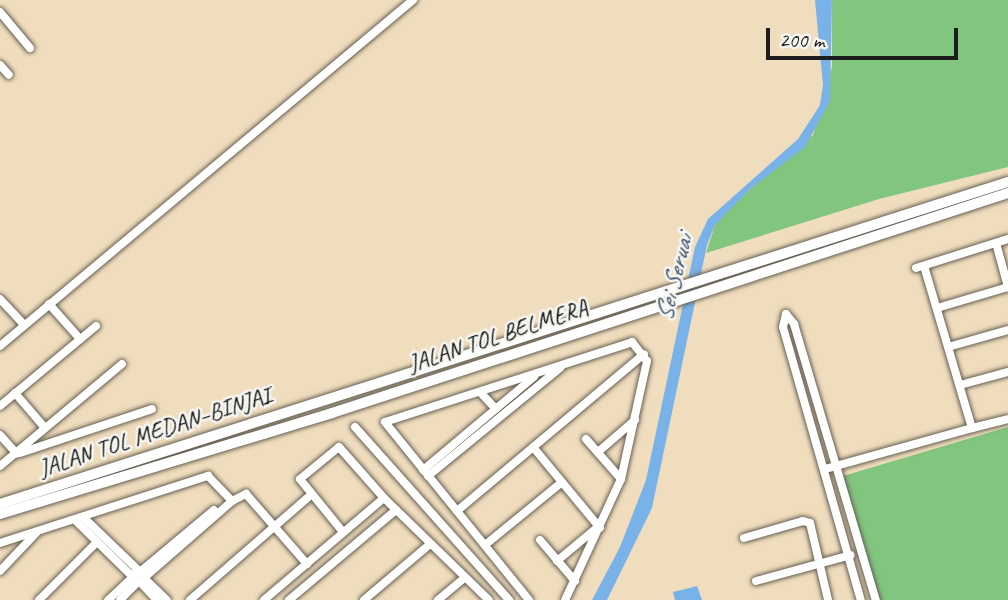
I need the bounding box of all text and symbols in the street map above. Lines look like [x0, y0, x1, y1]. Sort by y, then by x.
scale bar [770, 14, 962, 58]
text: 200 m [779, 27, 824, 53]
water label: Sei Seruai [648, 232, 700, 324]
street label: JALAN TOL BELMERA [404, 293, 592, 379]
street label: JALAN TOL MEDAN–BINJAI [35, 381, 275, 483]

